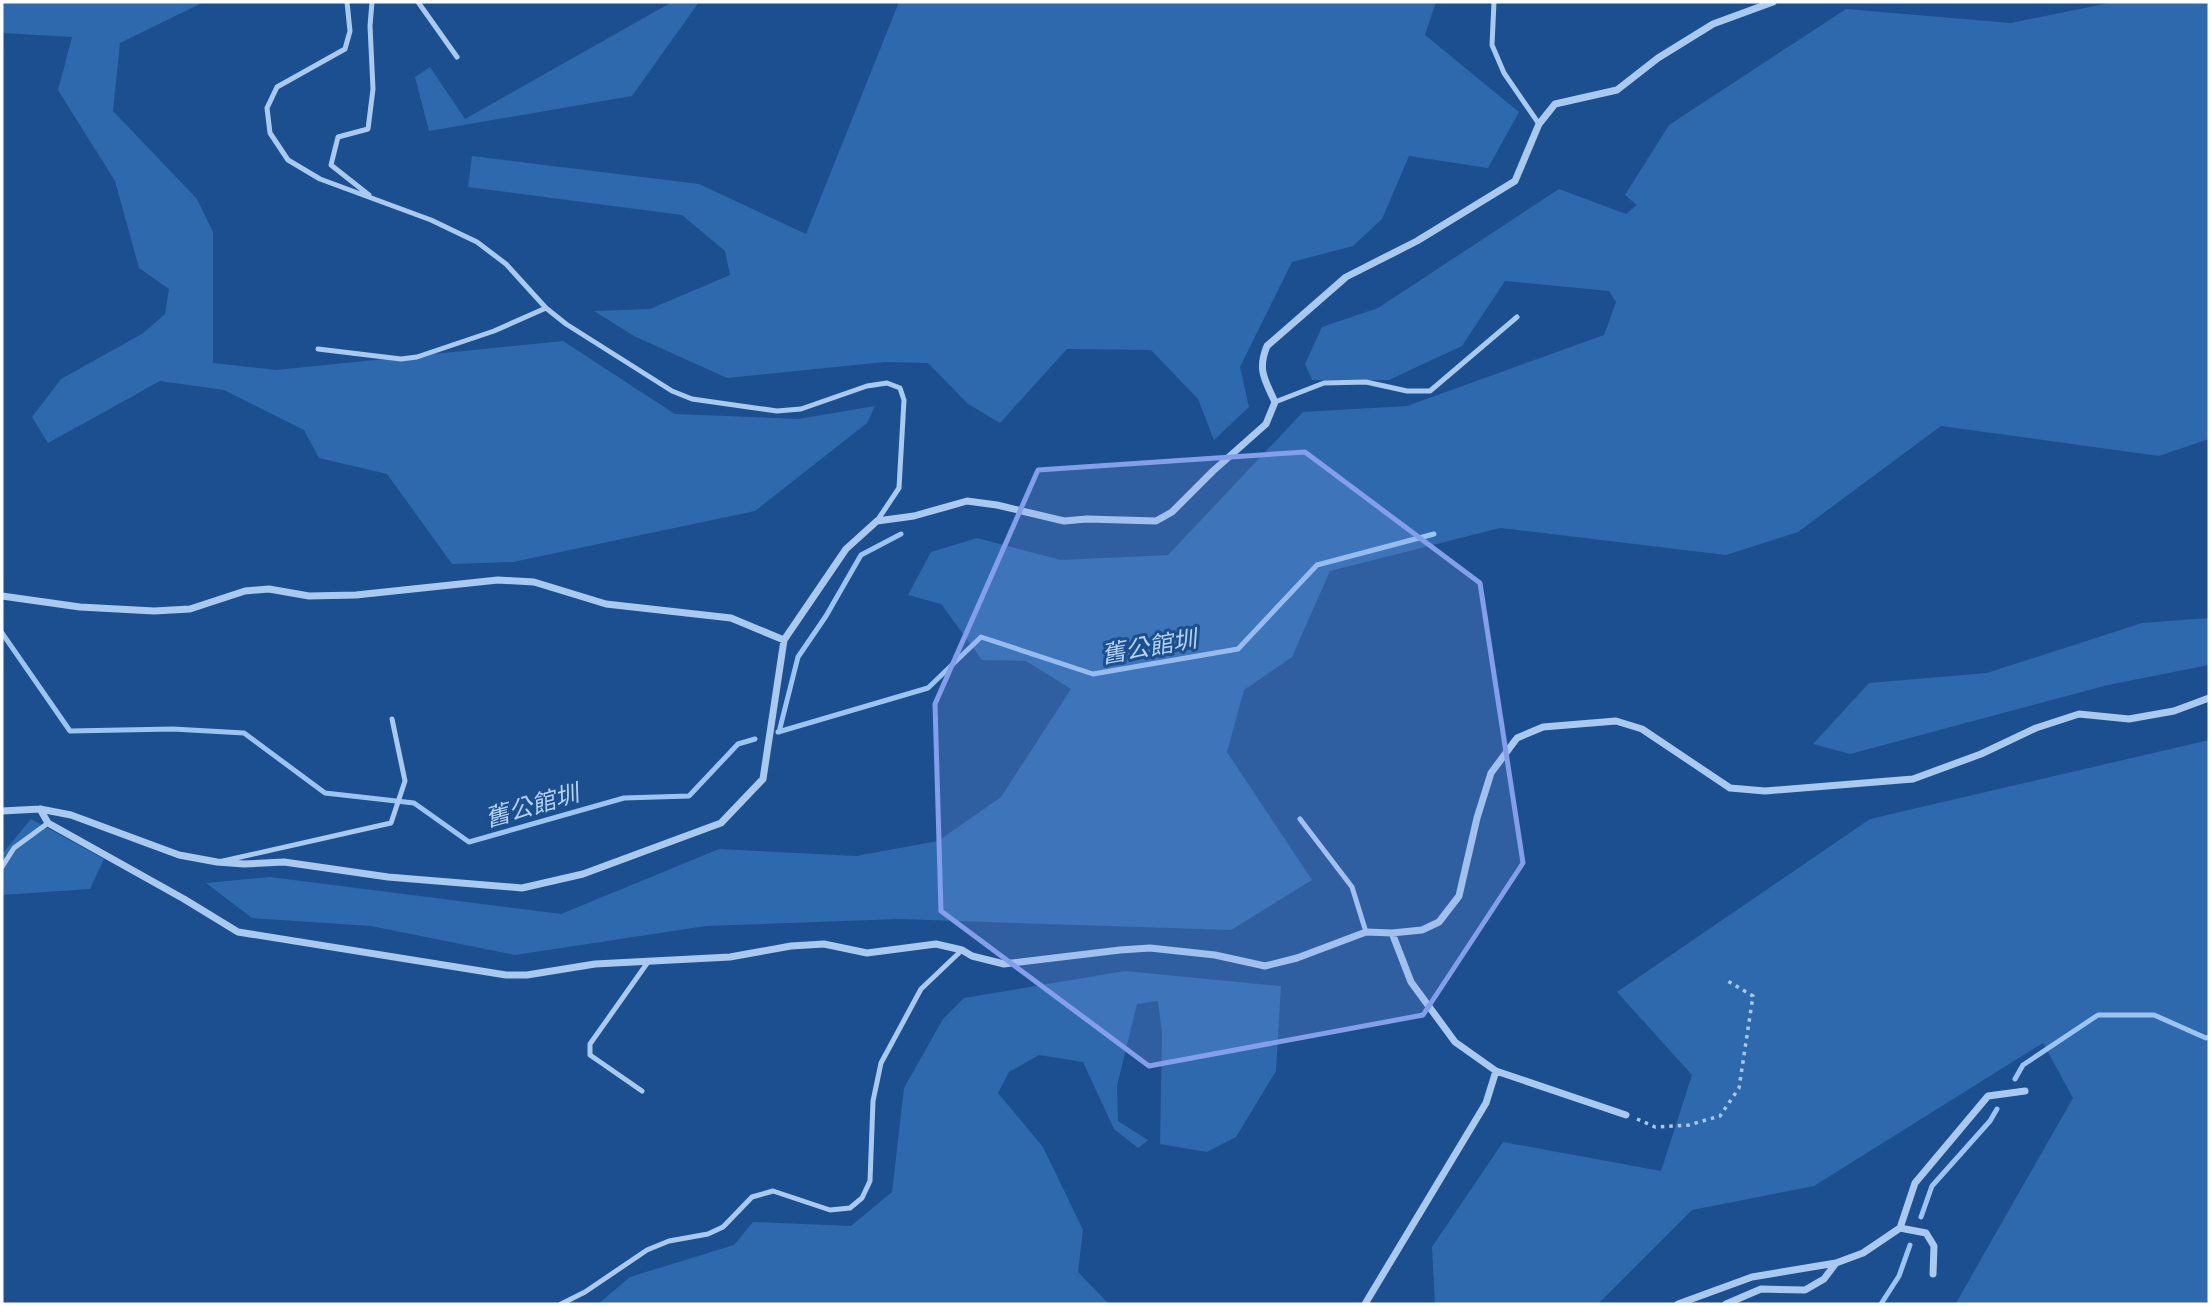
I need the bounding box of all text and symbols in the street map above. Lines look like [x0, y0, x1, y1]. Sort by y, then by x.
water label: 舊公館圳 [1099, 622, 1201, 668]
water label: 舊公館圳 [481, 777, 585, 832]

